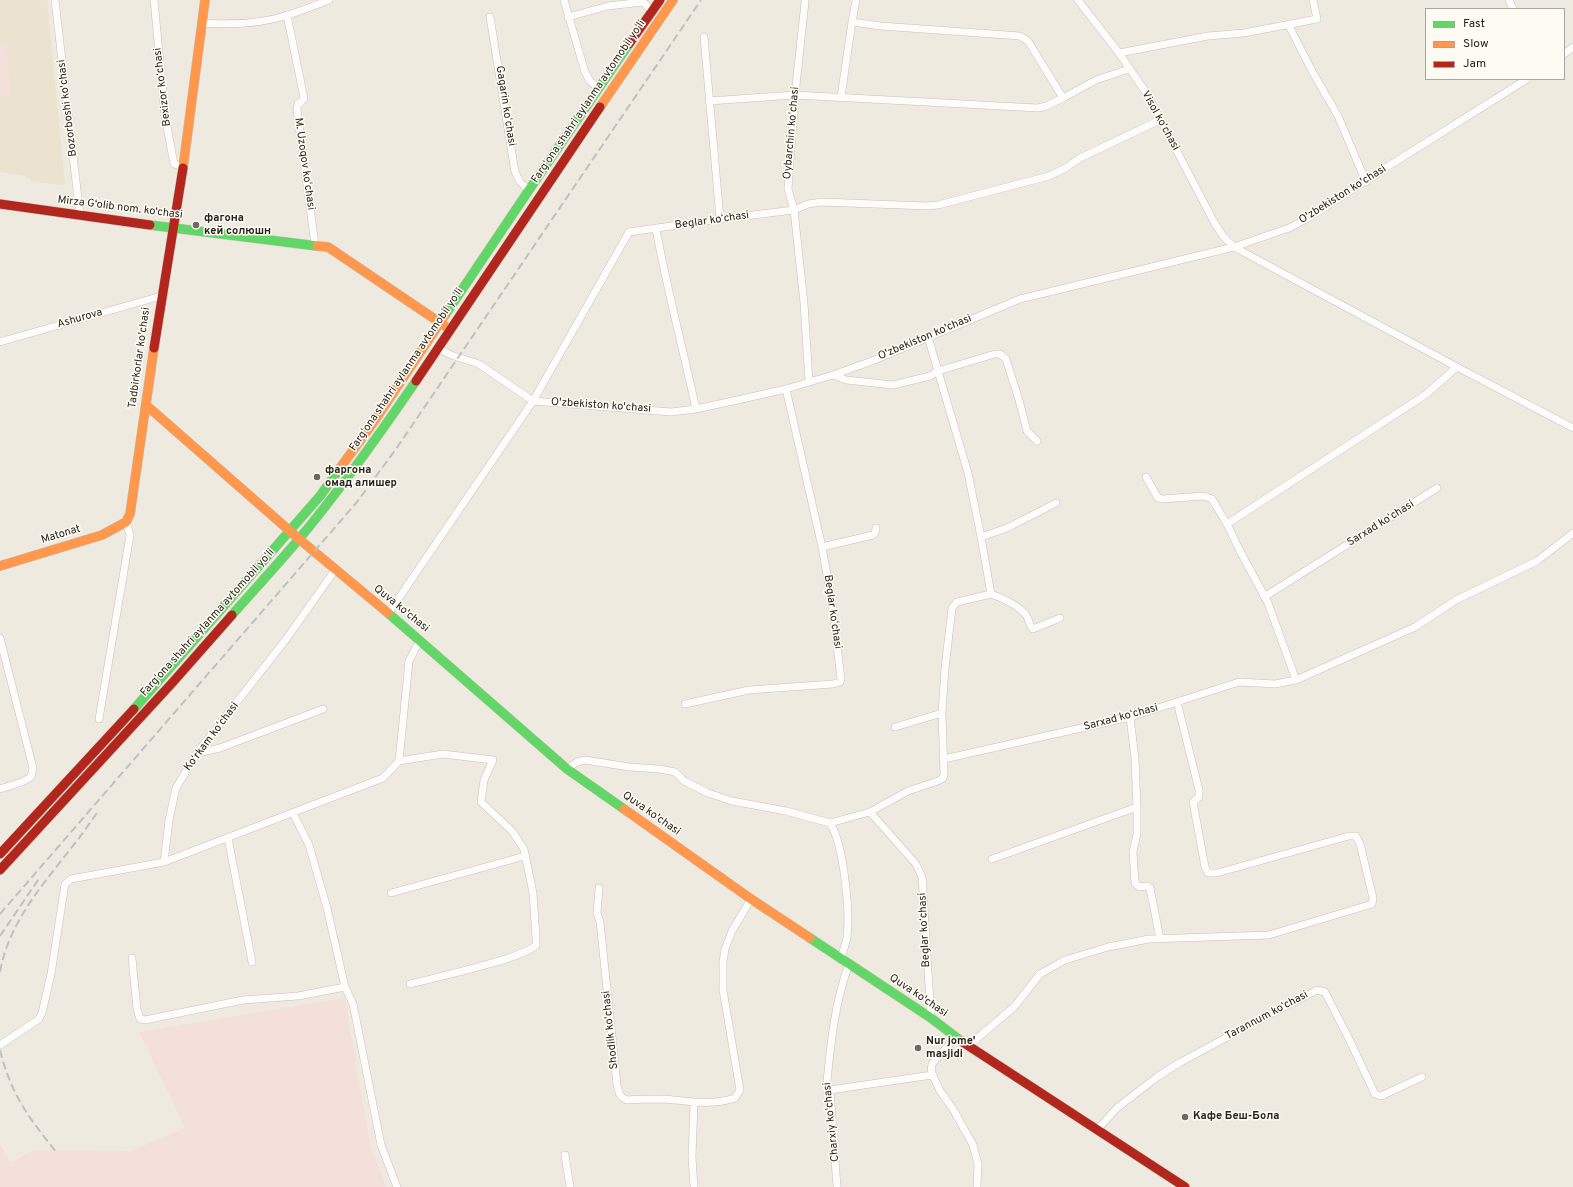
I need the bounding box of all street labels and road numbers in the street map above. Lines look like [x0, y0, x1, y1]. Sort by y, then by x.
street label: Fargʻona shahri aylanma avtomobil yoʻli [529, 18, 649, 186]
street label: Bexizor koʻchasi [152, 47, 174, 127]
street label: Bozorboshi ko'chasi [55, 59, 81, 157]
street label: Gagarin koʻchasi [492, 65, 518, 147]
street label: Oybarchin koʻchasi [781, 86, 803, 180]
street label: Visol koʻchasi [1138, 89, 1182, 153]
street label: M. Uzoqov koʻchasi [291, 117, 317, 211]
street label: O'zbekiston ko'chasi [1297, 163, 1389, 227]
street label: Mirza G‘olib nom. ko‘chasi [57, 194, 183, 222]
street label: Beglar koʻchasi [674, 209, 750, 233]
street label: Fargʻona shahri aylanma avtomobil yoʻli [347, 286, 467, 454]
street label: Ashurova [56, 306, 104, 332]
street label: Tadbirkorlar ko'chasi [126, 307, 154, 409]
street label: O'zbekiston ko'chasi [876, 312, 974, 364]
street label: O'zbekiston ko'chasi [551, 396, 651, 416]
street label: Sarxad koʻchasi [1345, 498, 1417, 550]
street label: Matonat [40, 523, 82, 547]
street label: Fargʻona shahri aylanma avtomobil yoʻli [138, 547, 278, 699]
street label: Beglar koʻchasi [820, 574, 844, 650]
street label: Quva ko'chasi [371, 583, 431, 635]
street label: Koʻrkam koʻchasi [182, 700, 242, 774]
street label: Sarxad koʻchasi [1082, 702, 1160, 734]
street label: Quva ko'chasi [620, 789, 682, 839]
street label: Beglar koʻchasi [916, 892, 934, 968]
street label: Quva ko'chasi [886, 972, 950, 1020]
street label: Tarannum koʻchasi [1223, 989, 1311, 1043]
street label: Shodlik koʻchasi [600, 990, 622, 1070]
street label: Charxiy koʻchasi [821, 1082, 843, 1162]

